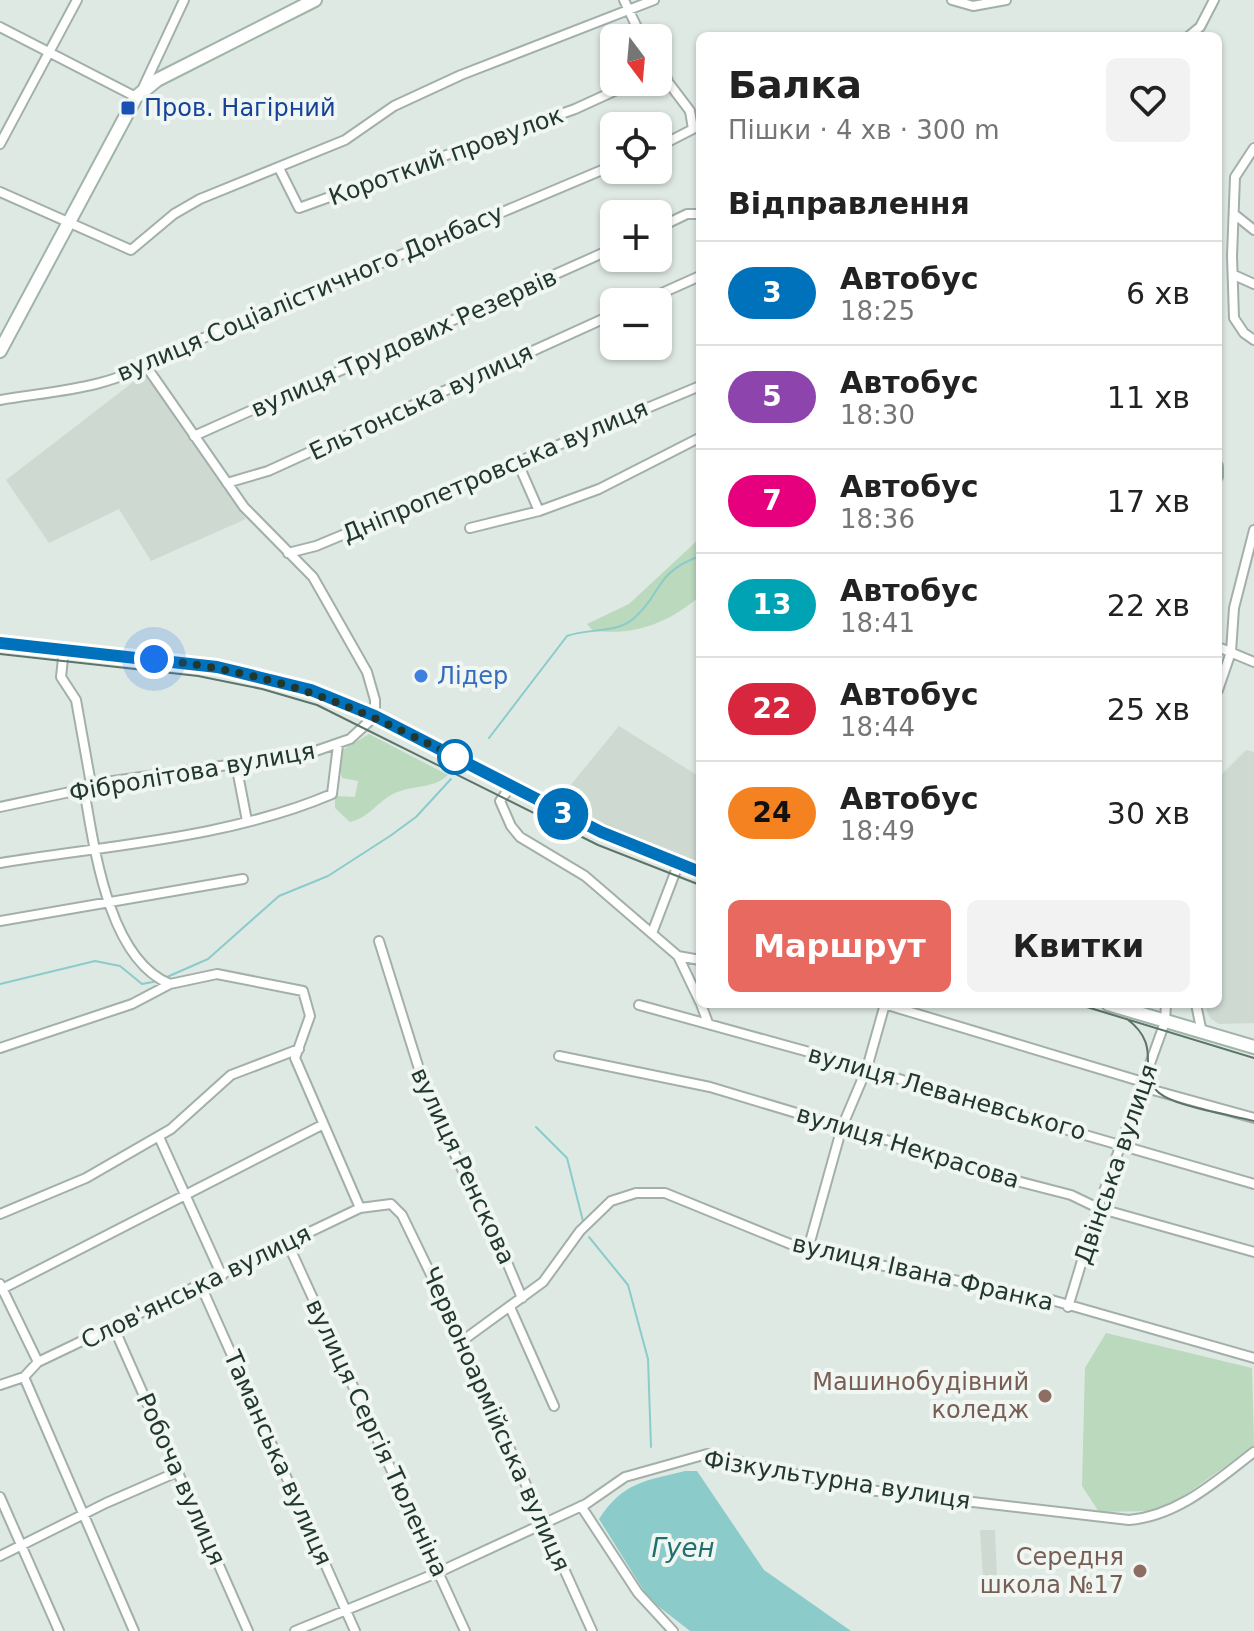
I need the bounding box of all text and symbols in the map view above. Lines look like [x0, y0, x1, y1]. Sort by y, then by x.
north arrow [600, 24, 672, 96]
map controls [600, 24, 672, 360]
button: heart [1106, 58, 1190, 142]
text: Балка [728, 63, 862, 107]
place label: Пров. Нагірний [144, 94, 336, 122]
marker: Пров. Нагірний [119, 99, 137, 117]
street label: Короткий провулок [325, 101, 567, 211]
button: locate [600, 112, 672, 184]
text: Пішки · 4 хв · 300 m [728, 115, 1000, 145]
text: Відправлення [728, 186, 970, 221]
street label: вулиця Соціалістичного Донбасу [113, 199, 507, 387]
button: + [600, 200, 672, 272]
text: Автобус [840, 261, 979, 296]
street label: вулиця Трудових Резервів [247, 263, 561, 423]
text: 3 [762, 276, 782, 309]
text: 6 хв [1126, 276, 1190, 311]
button: − [600, 288, 672, 360]
text: 18:25 [840, 296, 915, 326]
street label: Ельтонська вулиця [305, 338, 537, 466]
text: Автобус [840, 365, 979, 400]
text: 5 [762, 380, 782, 413]
text: 11 хв [1107, 380, 1190, 415]
street label: Дніпропетровська вулиця [338, 394, 652, 548]
text: 18:30 [840, 400, 915, 430]
text: Автобус [840, 469, 979, 504]
text: 7 [762, 484, 782, 517]
text: 17 хв [1107, 484, 1190, 519]
text: 18:36 [840, 504, 915, 534]
text: Автобус [840, 573, 979, 608]
text: 13 [753, 588, 791, 621]
text: 22 хв [1107, 588, 1190, 623]
text: 18:41 [840, 608, 915, 638]
your location [134, 639, 174, 679]
place label: Лідер [437, 662, 508, 690]
marker: Лідер [412, 667, 430, 685]
text: Автобус [840, 677, 979, 712]
text: 22 [753, 692, 791, 725]
text: 25 хв [1107, 692, 1190, 727]
text: 18:44 [840, 712, 915, 742]
street label: Фібролітова вулиця [67, 737, 317, 807]
unlabelled marker [438, 740, 472, 774]
text: Автобус [840, 781, 979, 816]
line badge: 3 [537, 788, 589, 840]
text: 24 [753, 796, 791, 829]
text: 30 хв [1107, 796, 1190, 831]
text: 3 [553, 797, 573, 830]
text: 18:49 [840, 816, 915, 846]
button: Маршрут [728, 900, 951, 992]
button: Квитки [967, 900, 1190, 992]
street label: вулиця Леваневського [805, 1040, 1089, 1146]
street label: Двінська вулиця [1069, 1060, 1163, 1268]
street label: вулиця Ренскова [405, 1063, 521, 1269]
street label: вулиця Некрасова [793, 1100, 1023, 1194]
street label: Слов'янська вулиця [77, 1219, 315, 1355]
street label: вулиця Івана Франка [790, 1229, 1056, 1317]
street label: Червоноармійська вулиця [416, 1262, 576, 1576]
street label: вулиця Сергія Тюленіна [300, 1295, 454, 1581]
street label: Таманська вулиця [218, 1345, 338, 1570]
place label: Машинобудівний коледж [812, 1368, 1029, 1424]
marker: Машинобудівний коледж [1036, 1387, 1054, 1405]
street label: Робоча вулиця [131, 1389, 231, 1569]
street label: Фізкультурна вулиця [702, 1445, 972, 1515]
water label: Гуен [652, 1533, 714, 1563]
place label: Середня школа №17 [980, 1543, 1124, 1599]
marker: Середня школа №17 [1131, 1562, 1149, 1580]

